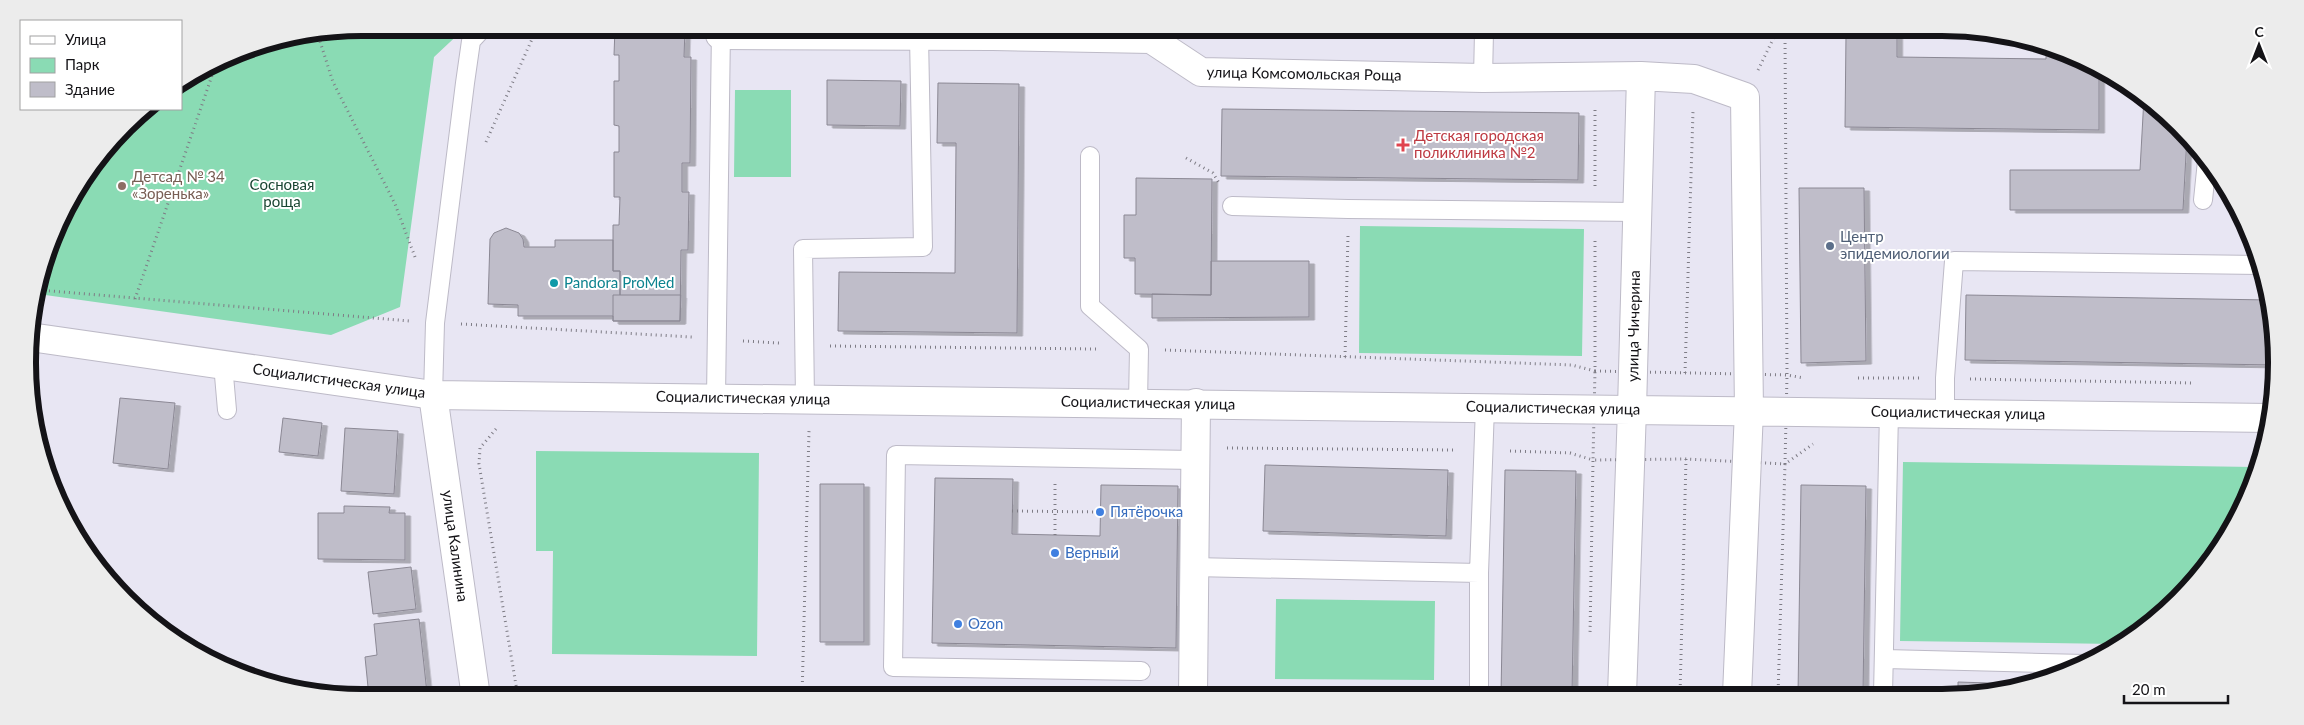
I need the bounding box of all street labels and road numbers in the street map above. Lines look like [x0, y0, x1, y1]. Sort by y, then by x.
street label: улица Комсомольская Роща [1206, 62, 1402, 84]
street label: улица Чичерина [1623, 270, 1643, 382]
street label: Социалистическая улица [251, 359, 427, 401]
street label: Социалистическая улица [656, 386, 830, 408]
street label: Социалистическая улица [1061, 391, 1235, 413]
street label: Социалистическая улица [1466, 396, 1640, 418]
street label: Социалистическая улица [1871, 401, 2045, 423]
street label: улица Калинина [439, 489, 473, 603]

